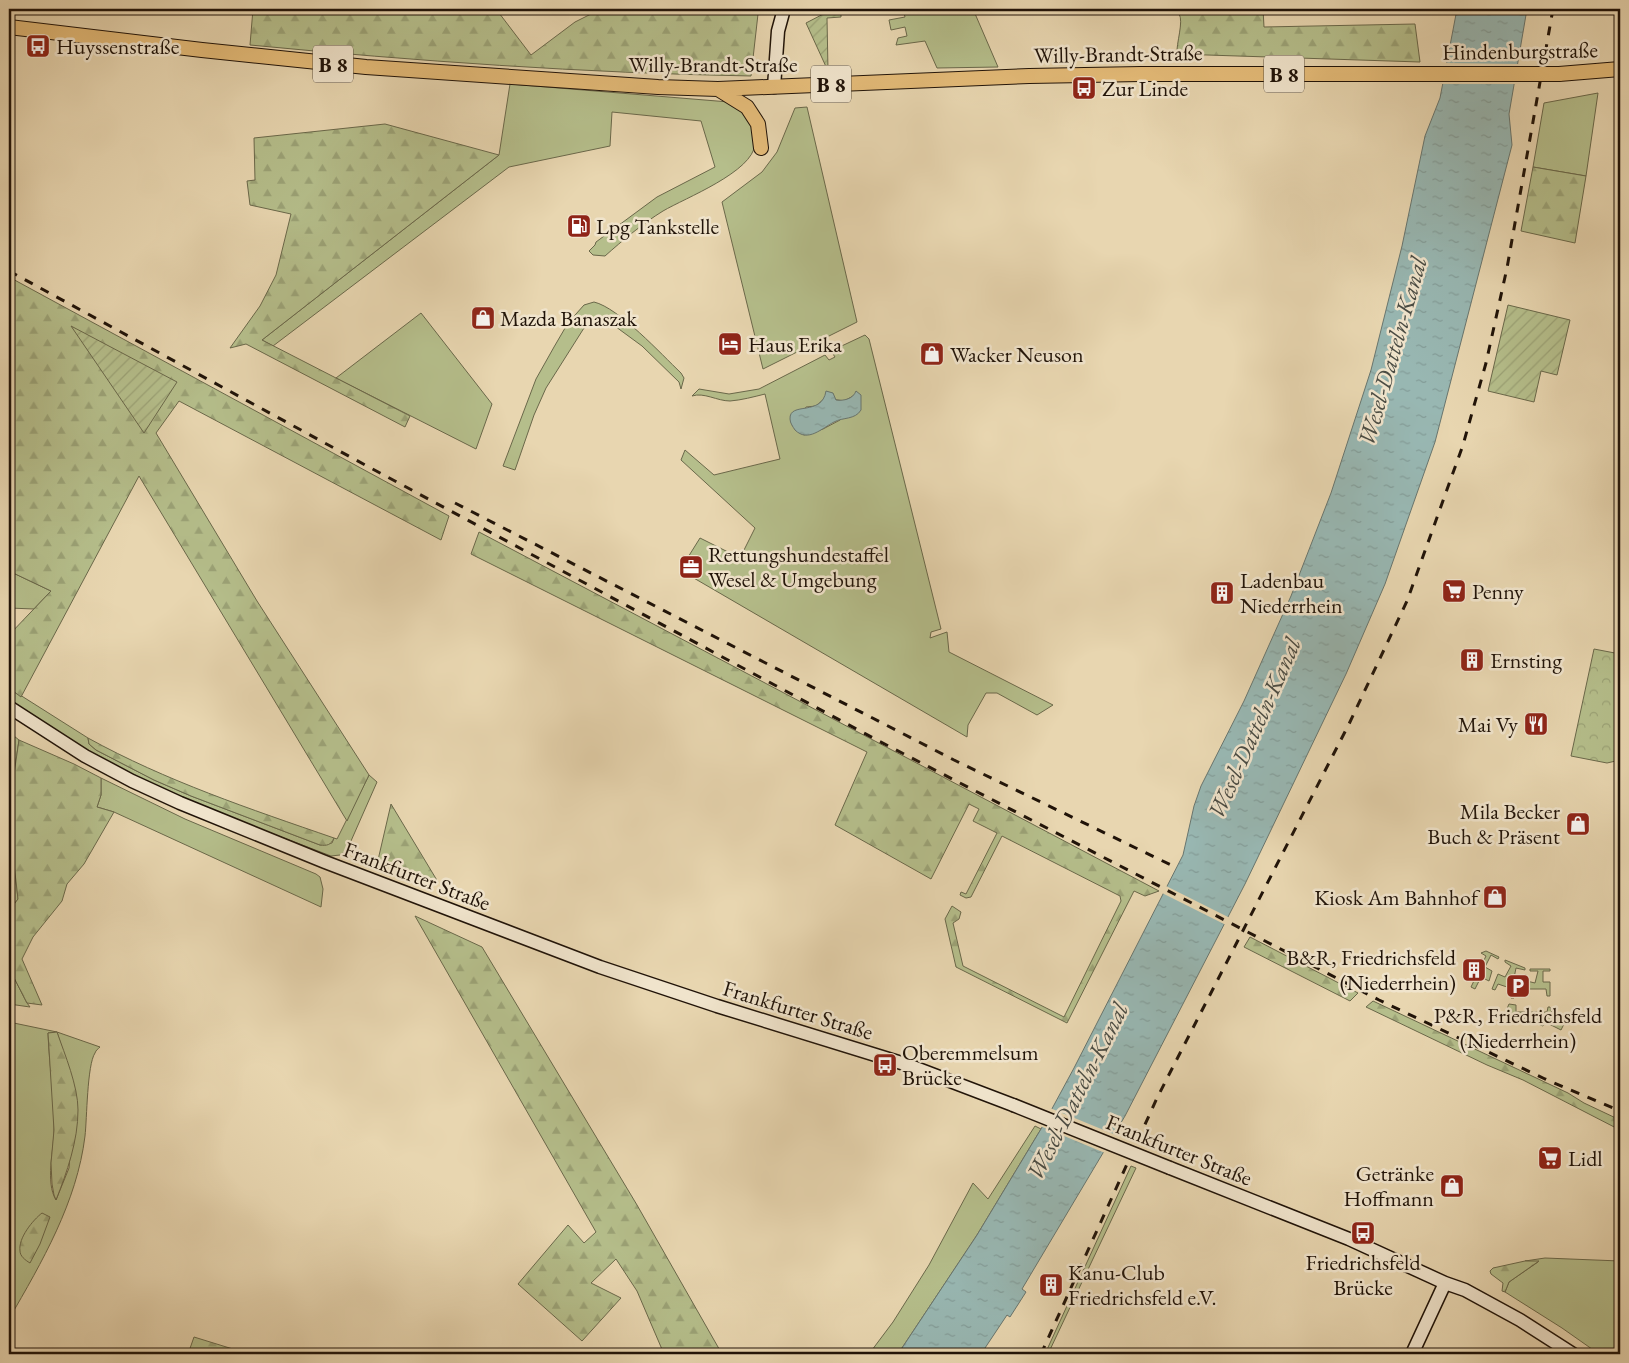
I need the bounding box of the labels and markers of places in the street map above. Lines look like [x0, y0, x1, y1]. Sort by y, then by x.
place label: Huyssenstraße [56, 32, 180, 61]
bus stop icon: Huyssenstraße [25, 33, 51, 59]
place label: Zur Linde [1102, 74, 1189, 103]
bus stop icon: Zur Linde [1071, 75, 1097, 101]
place label: Lpg Tankstelle [596, 212, 720, 241]
fuel station icon: Lpg Tankstelle [566, 213, 592, 239]
place label: Mazda Banaszak [500, 304, 638, 333]
shop icon: Mazda Banaszak [470, 305, 496, 331]
place label: Haus Erika [748, 330, 842, 359]
hotel icon: Haus Erika [717, 331, 743, 357]
place label: Wacker Neuson [950, 340, 1084, 369]
shop icon: Wacker Neuson [919, 341, 945, 367]
place label: Rettungshundestaffel Wesel & Umgebung [708, 540, 889, 594]
office icon: Rettungshundestaffel Wesel & Umgebung [678, 554, 704, 580]
place label: Ladenbau Niederrhein [1240, 566, 1343, 620]
place label: Penny [1472, 577, 1524, 606]
supermarket icon: Penny [1441, 578, 1467, 604]
building icon: Ladenbau Niederrhein [1209, 580, 1235, 606]
place label: Ernsting [1490, 646, 1562, 675]
building icon: Ernsting [1459, 647, 1485, 673]
place label: Mai Vy [1458, 710, 1518, 739]
restaurant icon: Mai Vy [1523, 711, 1549, 737]
place label: Mila Becker Buch & Präsent [1427, 797, 1561, 851]
shop icon: Mila Becker Buch & Präsent [1565, 811, 1591, 837]
place label: Kiosk Am Bahnhof [1314, 883, 1481, 912]
shop icon: Kiosk Am Bahnhof [1482, 884, 1508, 910]
place label: B&R, Friedrichsfeld (Niederrhein) [1286, 943, 1457, 997]
building icon: B&R, Friedrichsfeld (Niederrhein) [1461, 957, 1487, 983]
parking icon: P&R, Friedrichsfeld (Niederrhein) [1505, 973, 1531, 999]
place label: P&R, Friedrichsfeld (Niederrhein) [1434, 1001, 1603, 1055]
place label: Oberemmelsum Brücke [902, 1038, 1039, 1092]
bus stop icon: Oberemmelsum Brücke [872, 1052, 898, 1078]
place label: Lidl [1568, 1144, 1603, 1173]
supermarket icon: Lidl [1537, 1145, 1563, 1171]
place label: Getränke Hoffmann [1344, 1159, 1434, 1213]
shop icon: Getränke Hoffmann [1439, 1173, 1465, 1199]
bus stop icon: Friedrichsfeld Brücke [1350, 1220, 1376, 1246]
place label: Friedrichsfeld Brücke [1305, 1248, 1421, 1302]
place label: Kanu-Club Friedrichsfeld e.V. [1068, 1258, 1217, 1312]
building icon: Kanu-Club Friedrichsfeld e.V. [1038, 1272, 1064, 1298]

